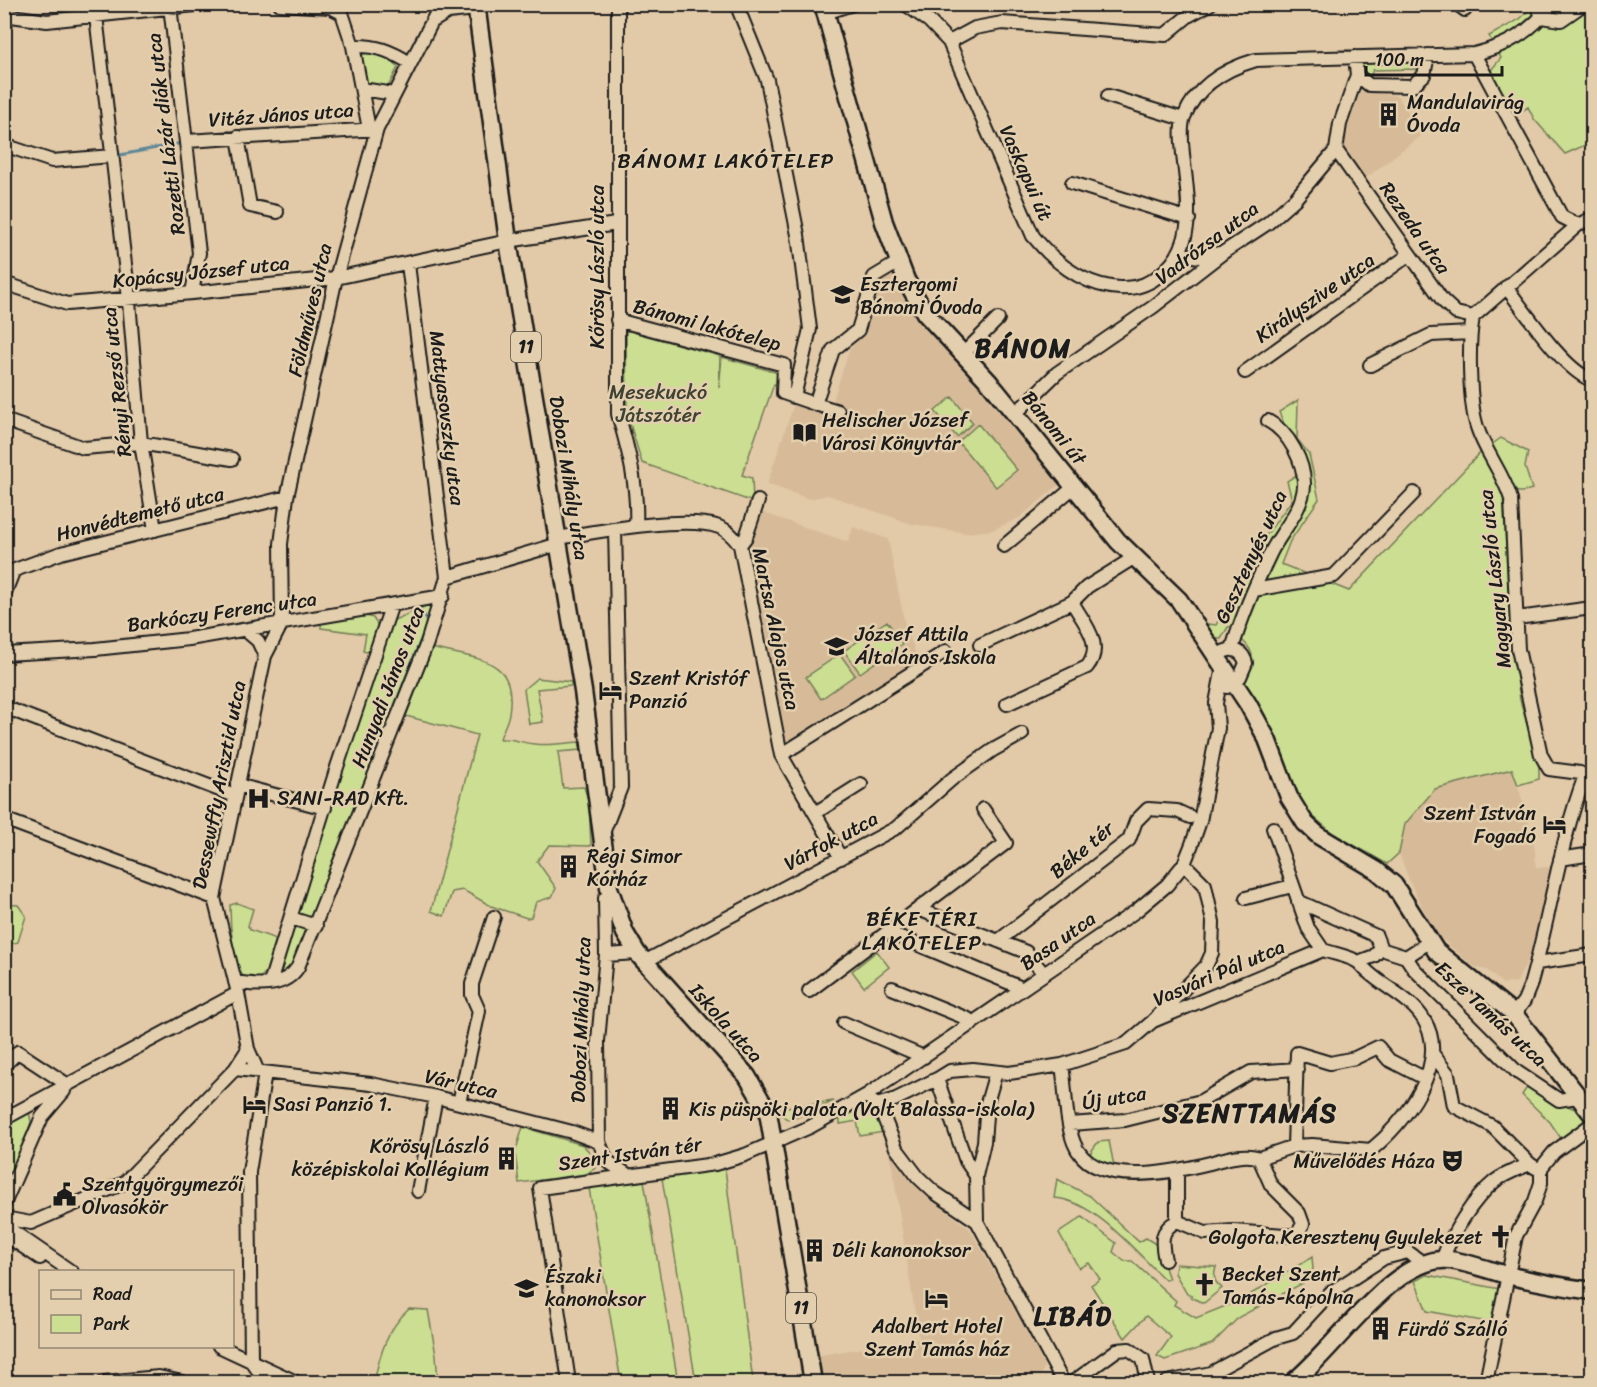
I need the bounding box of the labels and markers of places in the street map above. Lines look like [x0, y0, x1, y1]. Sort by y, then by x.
place label: Mandulavirág Óvoda [1407, 85, 1524, 143]
building icon: Mandulavirág Óvoda [1376, 101, 1402, 127]
place label: Esztergomi Bánomi Óvoda [860, 267, 982, 325]
school or university icon: Esztergomi Bánomi Óvoda [829, 282, 855, 308]
place label: Helischer József Városi Könyvtár [822, 403, 970, 461]
library icon: Helischer József Városi Könyvtár [791, 419, 817, 445]
place label: József Attila Általános Iskola [854, 617, 996, 675]
school or university icon: József Attila Általános Iskola [824, 633, 850, 659]
place label: Szent Kristóf Panzió [629, 661, 751, 719]
hotel icon: Szent Kristóf Panzió [598, 677, 624, 703]
place label: SANI-RAD Kft. [277, 781, 409, 816]
hospital icon: SANI-RAD Kft. [246, 785, 272, 811]
place label: Szent István Fogadó [1424, 796, 1537, 854]
hotel icon: Szent István Fogadó [1541, 811, 1567, 837]
place label: Régi Simor Kórház [587, 839, 683, 897]
building icon: Régi Simor Kórház [556, 854, 582, 880]
place label: Sasi Panzió 1. [273, 1087, 393, 1122]
hotel icon: Sasi Panzió 1. [242, 1091, 268, 1117]
place label: Kis püspöki palota (Volt Balassa-iskola) [689, 1092, 1034, 1127]
building icon: Kis püspöki palota (Volt Balassa-iskola) [658, 1096, 684, 1122]
place label: Kőrösy László középiskolai Kollégium [291, 1129, 490, 1187]
place label: Művelődés Háza [1294, 1144, 1435, 1179]
building icon: Kőrösy László középiskolai Kollégium [494, 1145, 520, 1171]
theatre icon: Művelődés Háza [1440, 1148, 1466, 1174]
place label: Szentgyörgymezői Olvasókör [82, 1167, 245, 1225]
public building icon: Szentgyörgymezői Olvasókör [51, 1182, 77, 1208]
place label: Golgota Kereszteny Gyulekezet [1209, 1220, 1483, 1255]
church icon: Golgota Kereszteny Gyulekezet [1488, 1224, 1514, 1250]
place label: Déli kanonoksor [832, 1233, 972, 1268]
building icon: Déli kanonoksor [801, 1237, 827, 1263]
place label: Becket Szent Tamás-kápolna [1222, 1257, 1354, 1315]
place label: Északi kanonoksor [545, 1259, 646, 1317]
church icon: Becket Szent Tamás-kápolna [1191, 1272, 1217, 1298]
school or university icon: Északi kanonoksor [514, 1275, 540, 1301]
hotel icon: Adalbert Hotel Szent Tamás ház [924, 1286, 950, 1312]
place label: Adalbert Hotel Szent Tamás ház [864, 1309, 1010, 1367]
place label: Fürdő Szálló [1398, 1312, 1508, 1347]
building icon: Fürdő Szálló [1367, 1316, 1393, 1342]

